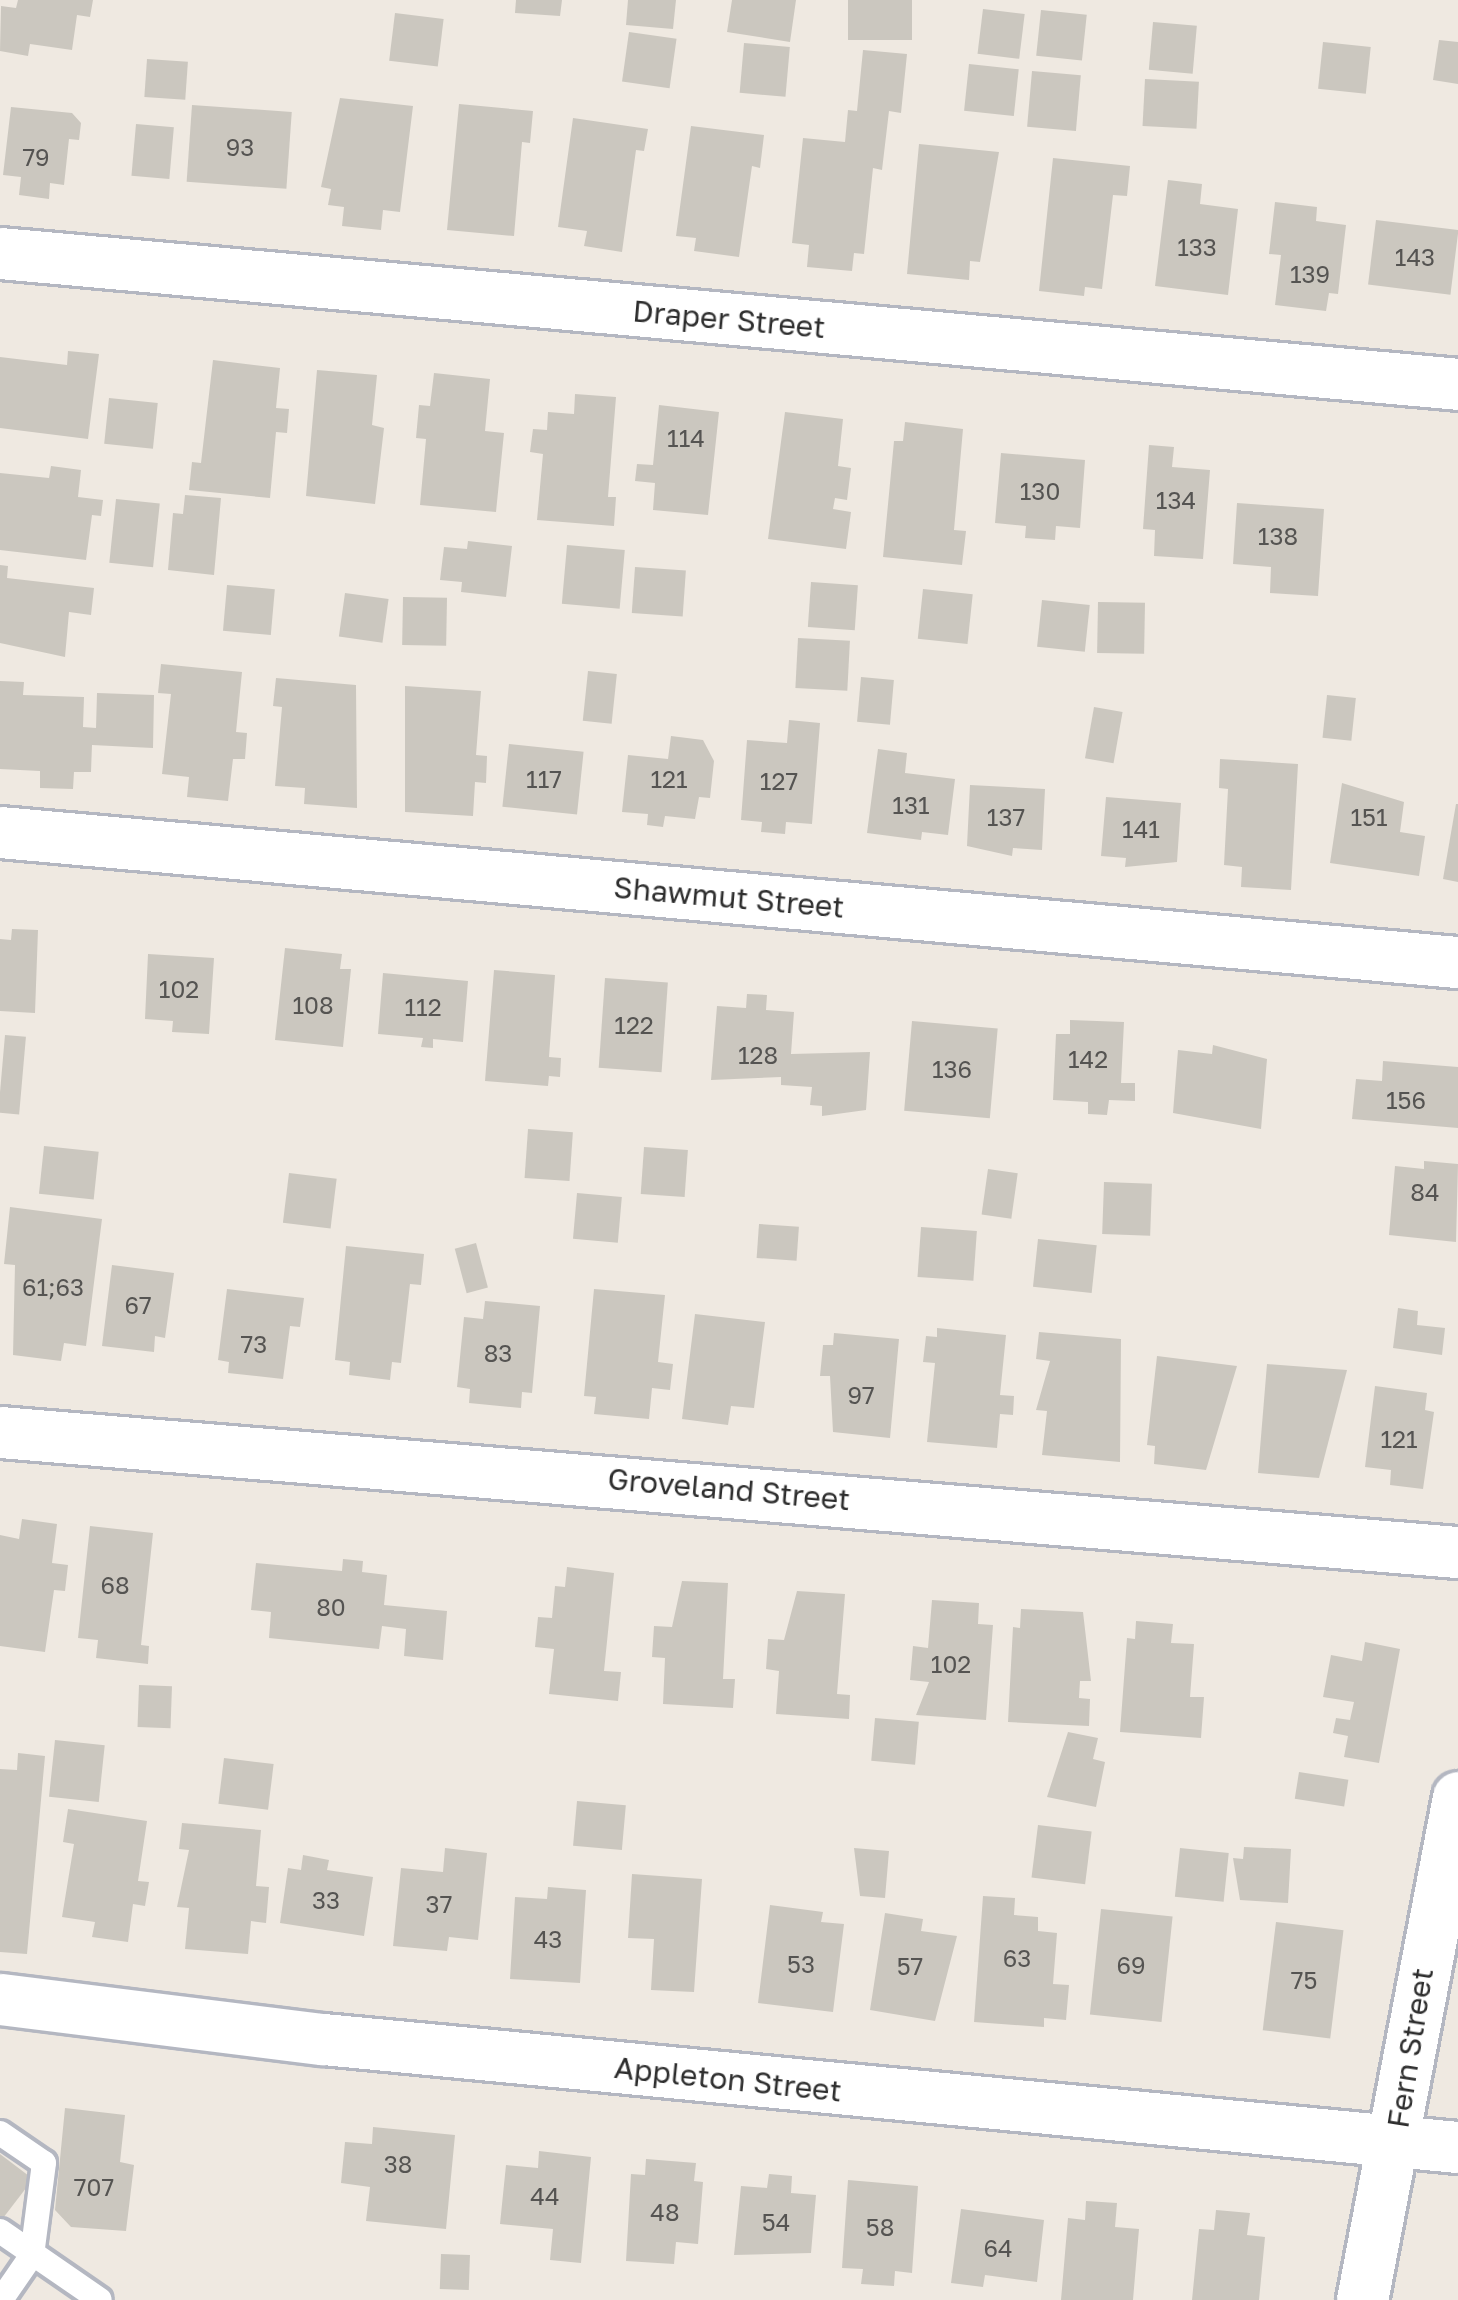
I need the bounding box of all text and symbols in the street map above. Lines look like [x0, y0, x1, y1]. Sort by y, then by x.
house number: 93 [226, 133, 254, 161]
house number: 79 [22, 143, 50, 171]
house number: 133 [1177, 233, 1217, 261]
house number: 143 [1395, 243, 1435, 271]
house number: 139 [1290, 260, 1330, 288]
street label: Draper Street [631, 293, 827, 345]
house number: 114 [667, 424, 705, 452]
house number: 130 [1020, 477, 1060, 505]
house number: 134 [1156, 486, 1196, 514]
house number: 138 [1258, 522, 1298, 550]
house number: 117 [526, 765, 562, 793]
house number: 121 [650, 765, 688, 793]
house number: 127 [760, 767, 798, 795]
house number: 131 [892, 791, 930, 819]
house number: 137 [987, 803, 1025, 831]
house number: 151 [1350, 803, 1388, 831]
house number: 141 [1122, 815, 1160, 843]
street label: Shawmut Street [612, 869, 846, 925]
house number: 102 [159, 975, 199, 1003]
house number: 108 [292, 991, 334, 1019]
house number: 112 [404, 993, 442, 1021]
house number: 122 [614, 1011, 654, 1039]
house number: 128 [738, 1041, 778, 1069]
house number: 142 [1068, 1045, 1108, 1073]
house number: 136 [932, 1055, 972, 1083]
house number: 156 [1386, 1086, 1426, 1114]
house number: 84 [1410, 1178, 1440, 1206]
house number: 61;63 [22, 1273, 84, 1301]
house number: 67 [124, 1291, 152, 1319]
house number: 73 [241, 1330, 267, 1358]
house number: 83 [484, 1339, 512, 1367]
house number: 97 [847, 1381, 875, 1409]
house number: 121 [1380, 1425, 1418, 1453]
street label: Groveland Street [606, 1460, 852, 1518]
house number: 68 [100, 1571, 130, 1599]
house number: 80 [316, 1593, 346, 1621]
house number: 102 [931, 1650, 971, 1678]
house number: 33 [312, 1886, 340, 1914]
house number: 37 [426, 1890, 452, 1918]
house number: 43 [534, 1925, 562, 1953]
house number: 63 [1003, 1944, 1031, 1972]
house number: 53 [787, 1950, 815, 1978]
house number: 69 [1116, 1951, 1146, 1979]
house number: 57 [897, 1952, 923, 1980]
street label: Fern Street [1380, 1965, 1440, 2131]
house number: 75 [1291, 1966, 1317, 1994]
street label: Appleton Street [613, 2049, 843, 2109]
house number: 38 [384, 2150, 412, 2178]
house number: 707 [74, 2173, 114, 2201]
house number: 44 [530, 2182, 560, 2210]
house number: 48 [650, 2198, 680, 2226]
house number: 54 [762, 2208, 790, 2236]
house number: 58 [866, 2213, 894, 2241]
house number: 64 [983, 2234, 1013, 2262]

